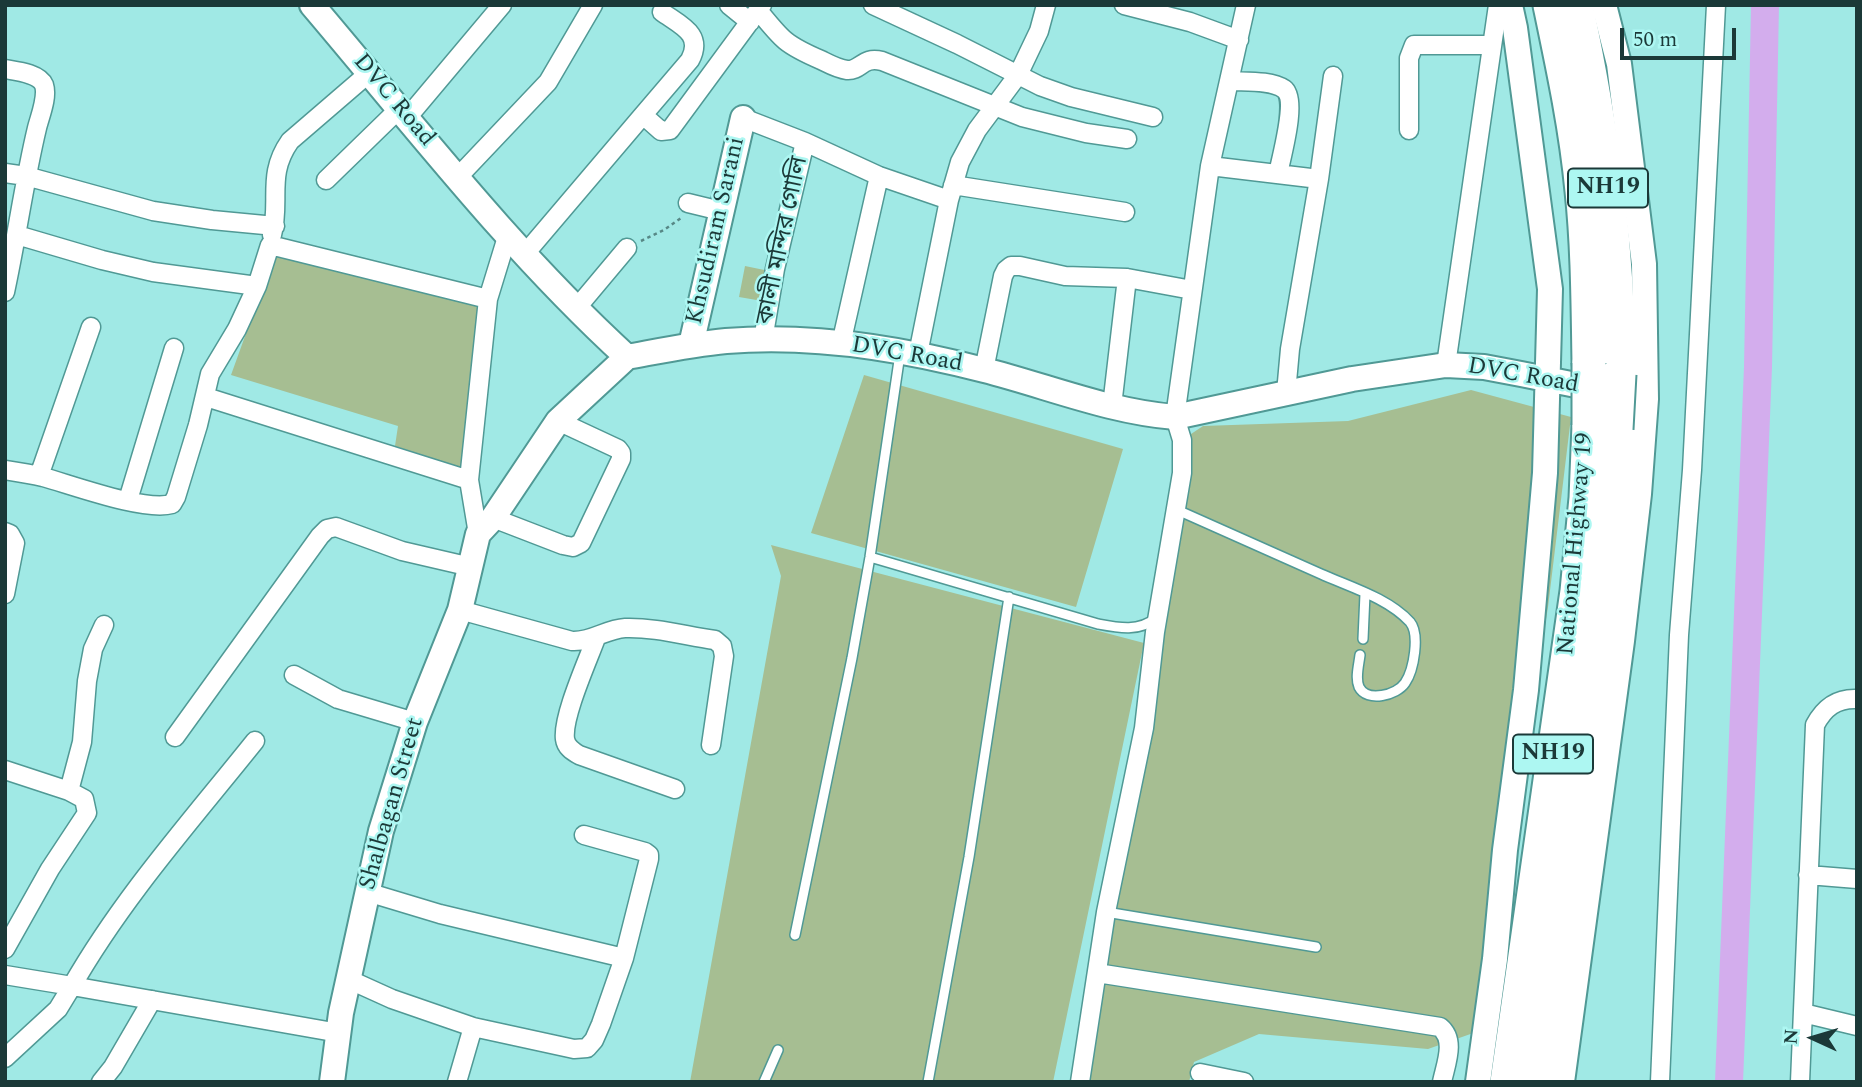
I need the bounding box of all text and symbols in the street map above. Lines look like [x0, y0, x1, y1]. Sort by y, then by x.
scale bar [1624, 14, 1740, 58]
text: 50 m [1633, 24, 1677, 56]
street label: DVC Road [346, 49, 440, 153]
street label: Khsudiram Sarani [681, 134, 753, 328]
street label: কালী মন্দির গোলি [752, 154, 816, 328]
road number: NH19 [1568, 168, 1648, 208]
street label: DVC Road [849, 332, 965, 380]
street label: DVC Road [1465, 353, 1581, 401]
street label: National Highway 19 [1553, 432, 1601, 656]
street label: Shalbagan Street [355, 714, 431, 894]
road number: NH19 [1513, 734, 1593, 774]
north arrow [1778, 1003, 1848, 1073]
text: N [1777, 1028, 1807, 1045]

